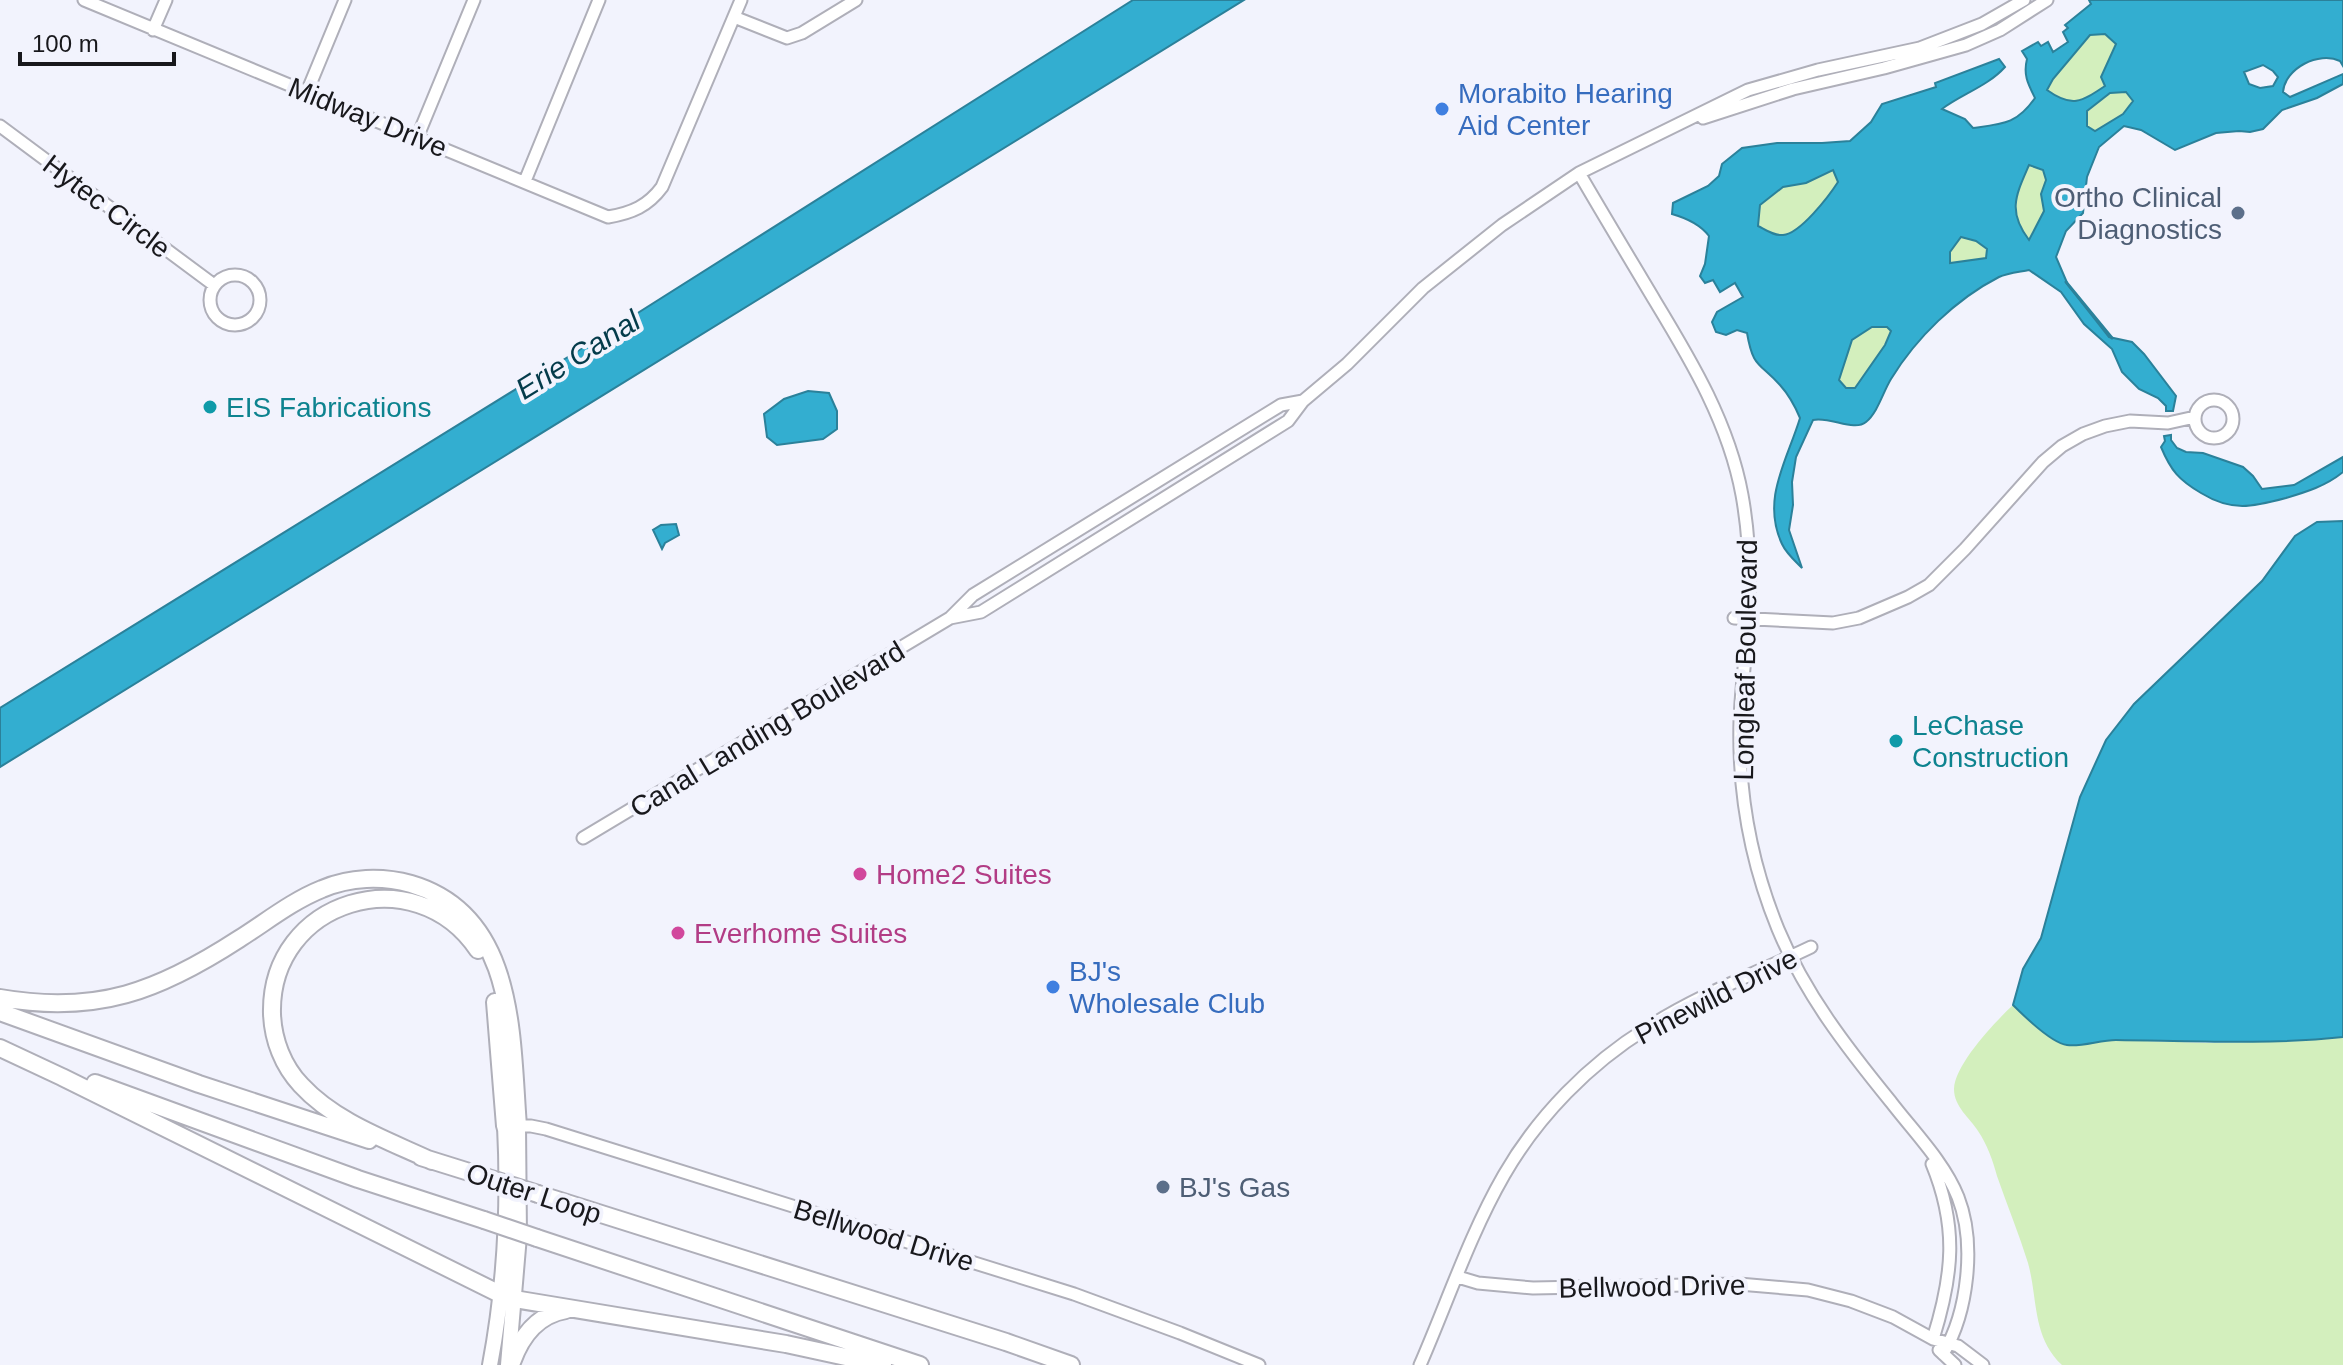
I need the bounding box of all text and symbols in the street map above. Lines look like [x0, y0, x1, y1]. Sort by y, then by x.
scale bar [20, 16, 174, 66]
text: 100 m [32, 30, 99, 57]
street label: Midway Drive [284, 72, 452, 163]
place label: Morabito Hearing Aid Center [1458, 78, 1673, 141]
marker: Morabito Hearing Aid Center [1433, 100, 1451, 118]
street label: Hytec Circle [37, 149, 176, 264]
place label: Ortho Clinical Diagnostics [2054, 182, 2222, 245]
marker: Ortho Clinical Diagnostics [2229, 204, 2247, 222]
water label: Erie Canal [510, 303, 647, 406]
place label: EIS Fabrications [226, 392, 431, 423]
marker: EIS Fabrications [201, 398, 219, 416]
street label: Longleaf Boulevard [1728, 539, 1763, 781]
street label: Canal Landing Boulevard [625, 635, 910, 824]
place label: LeChase Construction [1912, 710, 2069, 773]
marker: LeChase Construction [1887, 732, 1905, 750]
place label: Home2 Suites [876, 859, 1052, 890]
marker: Home2 Suites [851, 865, 869, 883]
place label: Everhome Suites [694, 918, 907, 949]
marker: Everhome Suites [669, 924, 687, 942]
street label: Pinewild Drive [1630, 942, 1802, 1051]
place label: BJ's Wholesale Club [1069, 956, 1265, 1019]
marker: BJ's Wholesale Club [1044, 978, 1062, 996]
street label: Outer Loop [462, 1157, 605, 1230]
place label: BJ's Gas [1179, 1172, 1290, 1203]
marker: BJ's Gas [1154, 1178, 1172, 1196]
street label: Bellwood Drive [790, 1193, 978, 1278]
street label: Bellwood Drive [1558, 1269, 1746, 1304]

